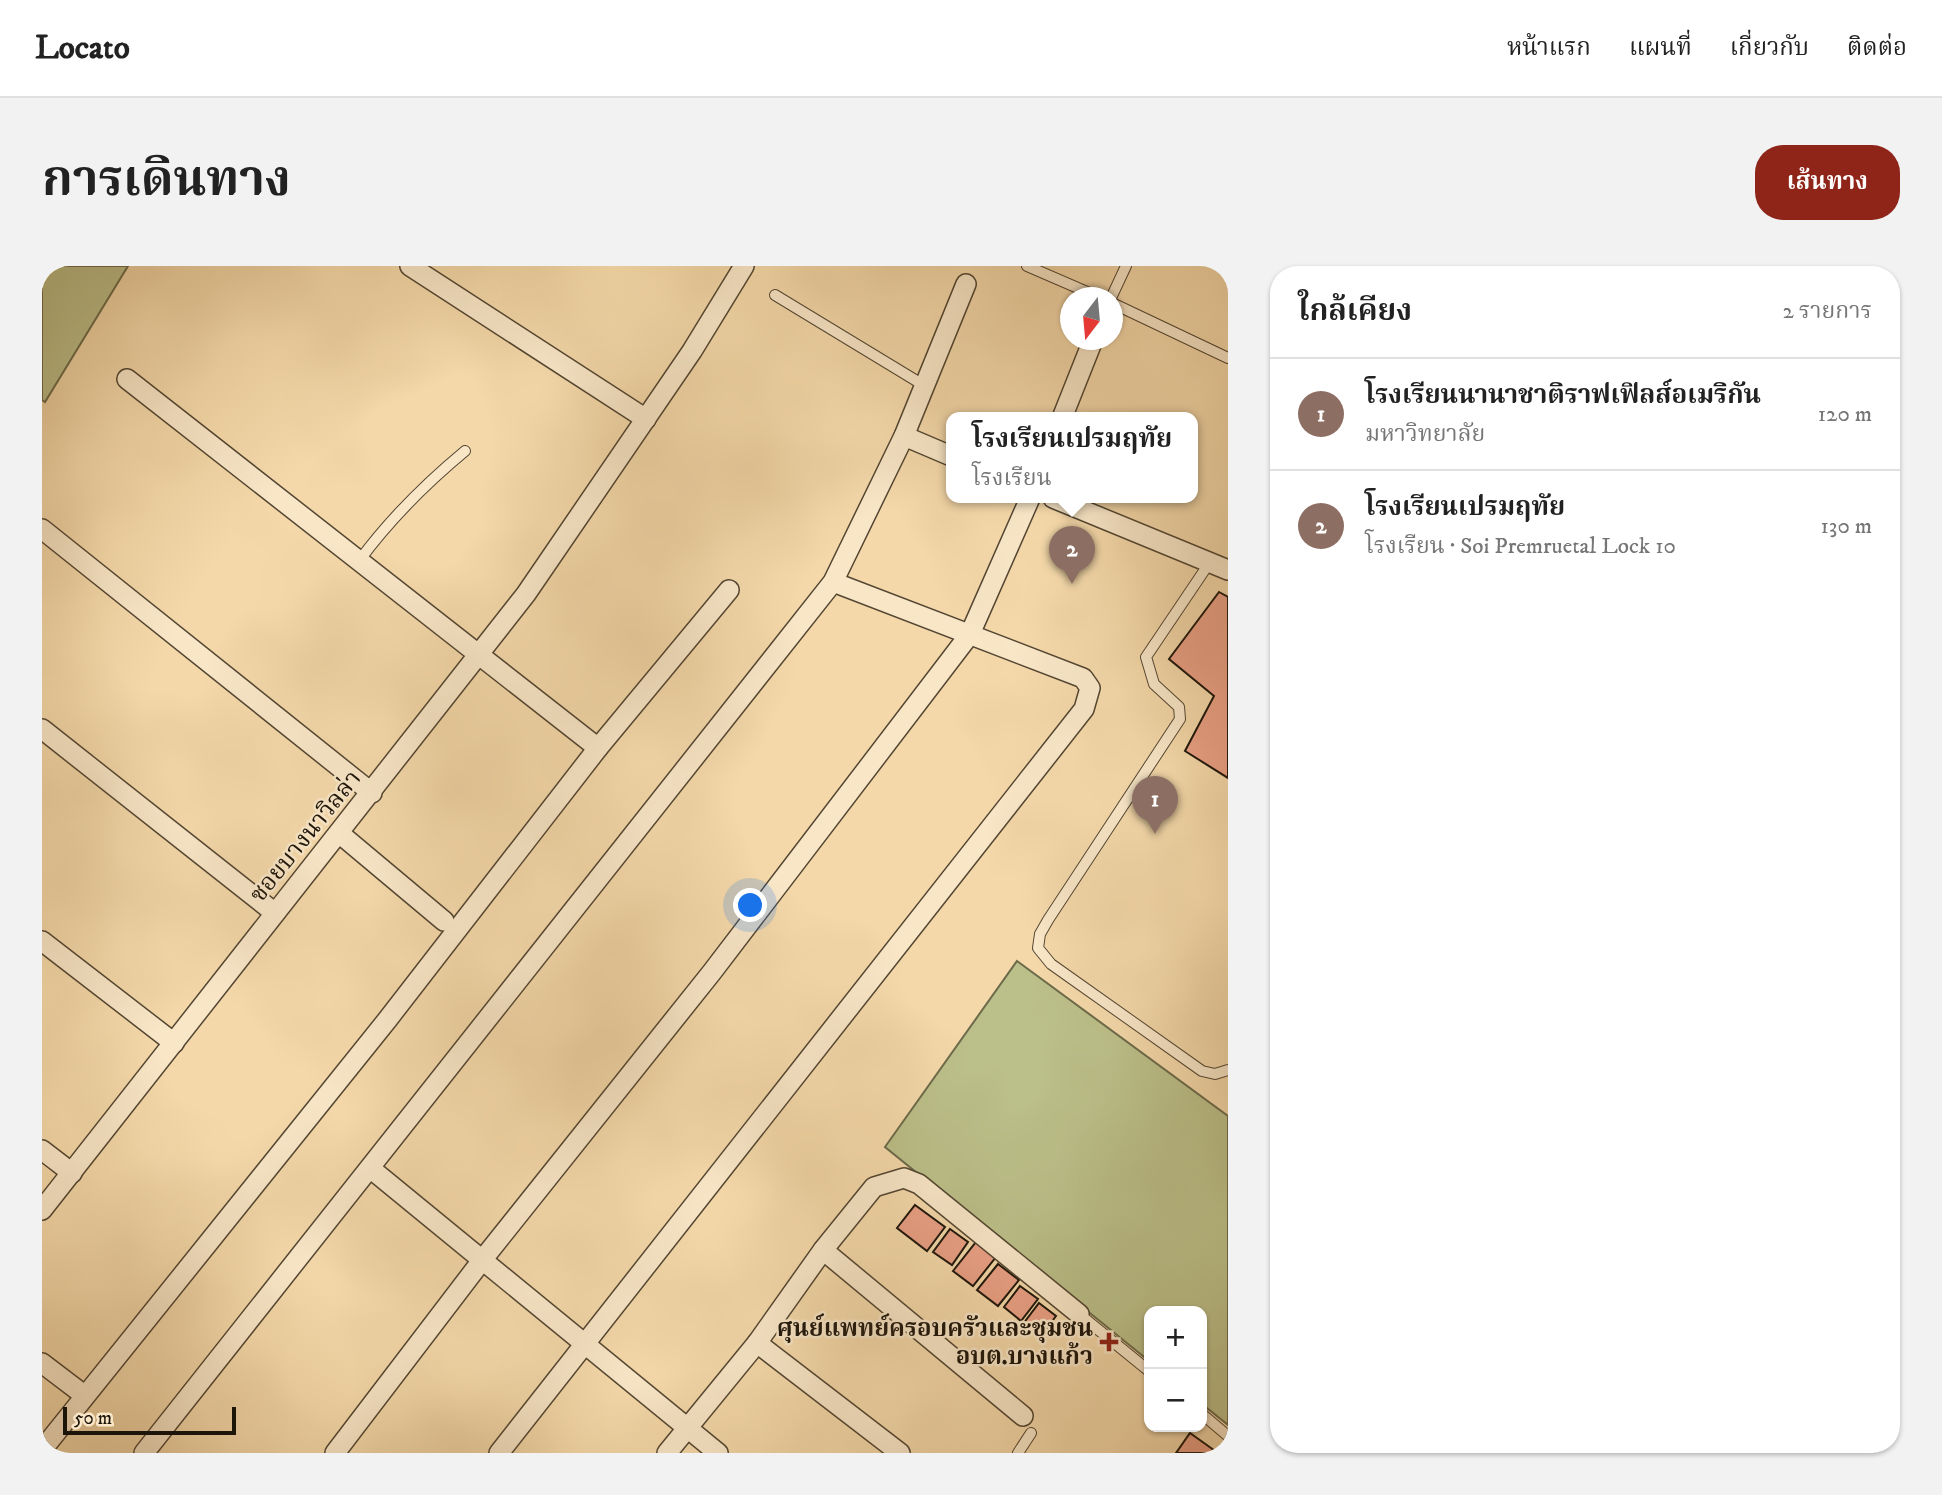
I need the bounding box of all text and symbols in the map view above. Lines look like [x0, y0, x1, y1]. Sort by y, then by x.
text: Locato [35, 28, 130, 69]
text: หน้าแรก [1507, 33, 1591, 63]
text: แผนที่ [1629, 33, 1692, 63]
text: เกี่ยวกับ [1730, 33, 1809, 63]
text: ติดต่อ [1847, 33, 1907, 63]
button: เส้นทาง [1755, 145, 1900, 220]
text: การเดินทาง [42, 150, 291, 212]
north arrow [1060, 287, 1123, 350]
text: ใกล้เคียง [1298, 293, 1412, 330]
text: 2 รายการ [1783, 297, 1872, 326]
text: โรงเรียนนานาชาติราฟเฟิลส์อเมริกัน [1365, 379, 1761, 412]
text: 1 [1317, 400, 1325, 429]
text: 120 m [1818, 400, 1872, 429]
popup [946, 412, 1198, 503]
text: มหาวิทยาลัย [1365, 420, 1485, 449]
text: โรงเรียนเปรมฤทัย [972, 423, 1172, 456]
text: โรงเรียน [972, 464, 1052, 493]
text: โรงเรียนเปรมฤทัย [1365, 491, 1565, 524]
text: 2 [1315, 512, 1327, 541]
text: 130 m [1820, 512, 1872, 541]
pin: 2 [1049, 526, 1095, 584]
text: โรงเรียน · Soi Premruetal Lock 10 [1365, 532, 1676, 561]
street label: ซอยบางนาวิลล่า [243, 764, 368, 909]
pin: 1 [1132, 776, 1178, 834]
your location [733, 888, 767, 922]
map controls [1144, 1306, 1207, 1432]
button: + [1144, 1306, 1207, 1369]
place label: ศุนย์แพทย์ครอบครัวและชุมชน อบต.บางแก้ว [777, 1313, 1093, 1372]
marker: ศุนย์แพทย์ครอบครัวและชุมชน อบต.บางแก้ว [1099, 1332, 1119, 1352]
button: − [1144, 1369, 1207, 1432]
scale bar [63, 1404, 236, 1436]
text: 50 m [74, 1407, 112, 1430]

